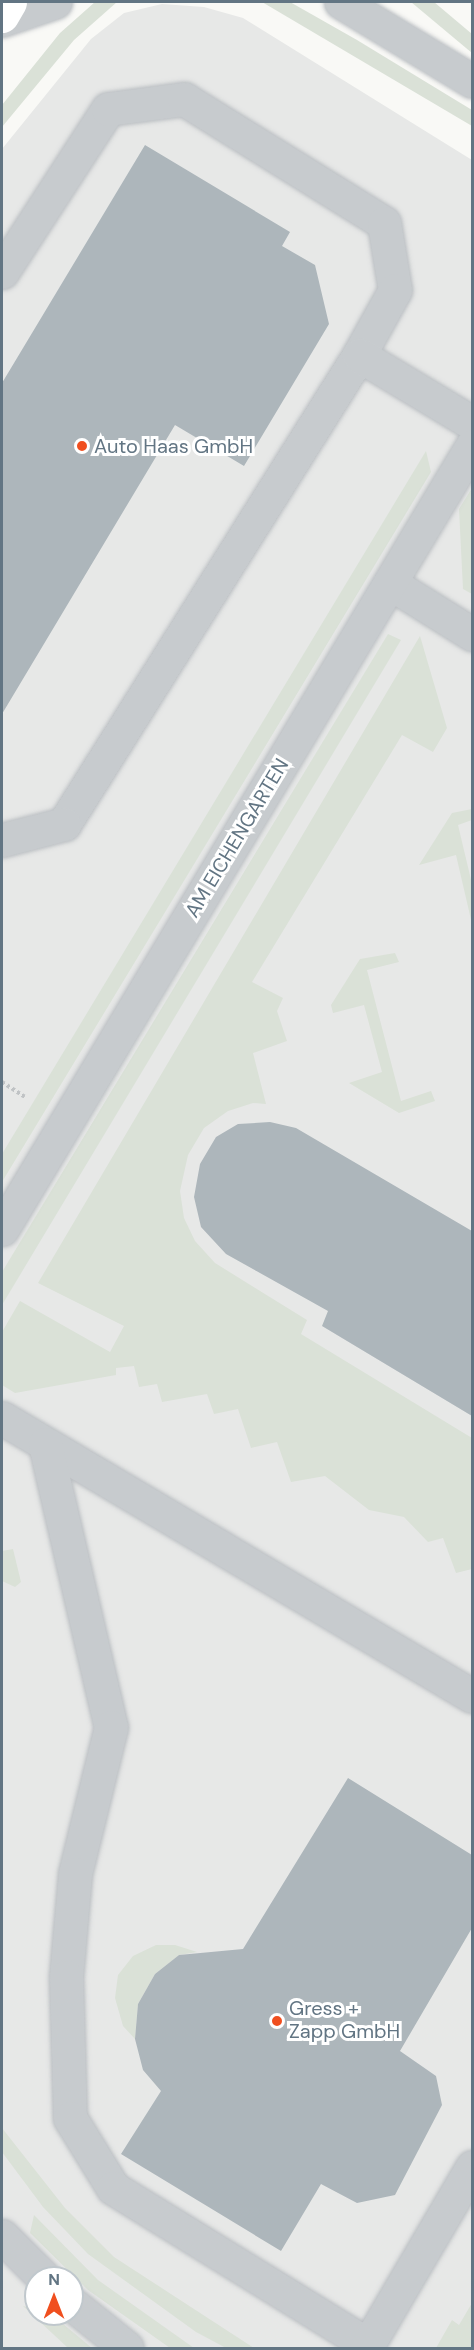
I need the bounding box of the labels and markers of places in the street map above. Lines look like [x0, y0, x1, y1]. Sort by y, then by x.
place label: Auto Haas GmbH [94, 434, 253, 458]
marker: Auto Haas GmbH [75, 439, 89, 453]
place label: Gress + Zapp GmbH [289, 1997, 400, 2044]
marker: Gress + Zapp GmbH [270, 2014, 284, 2028]

